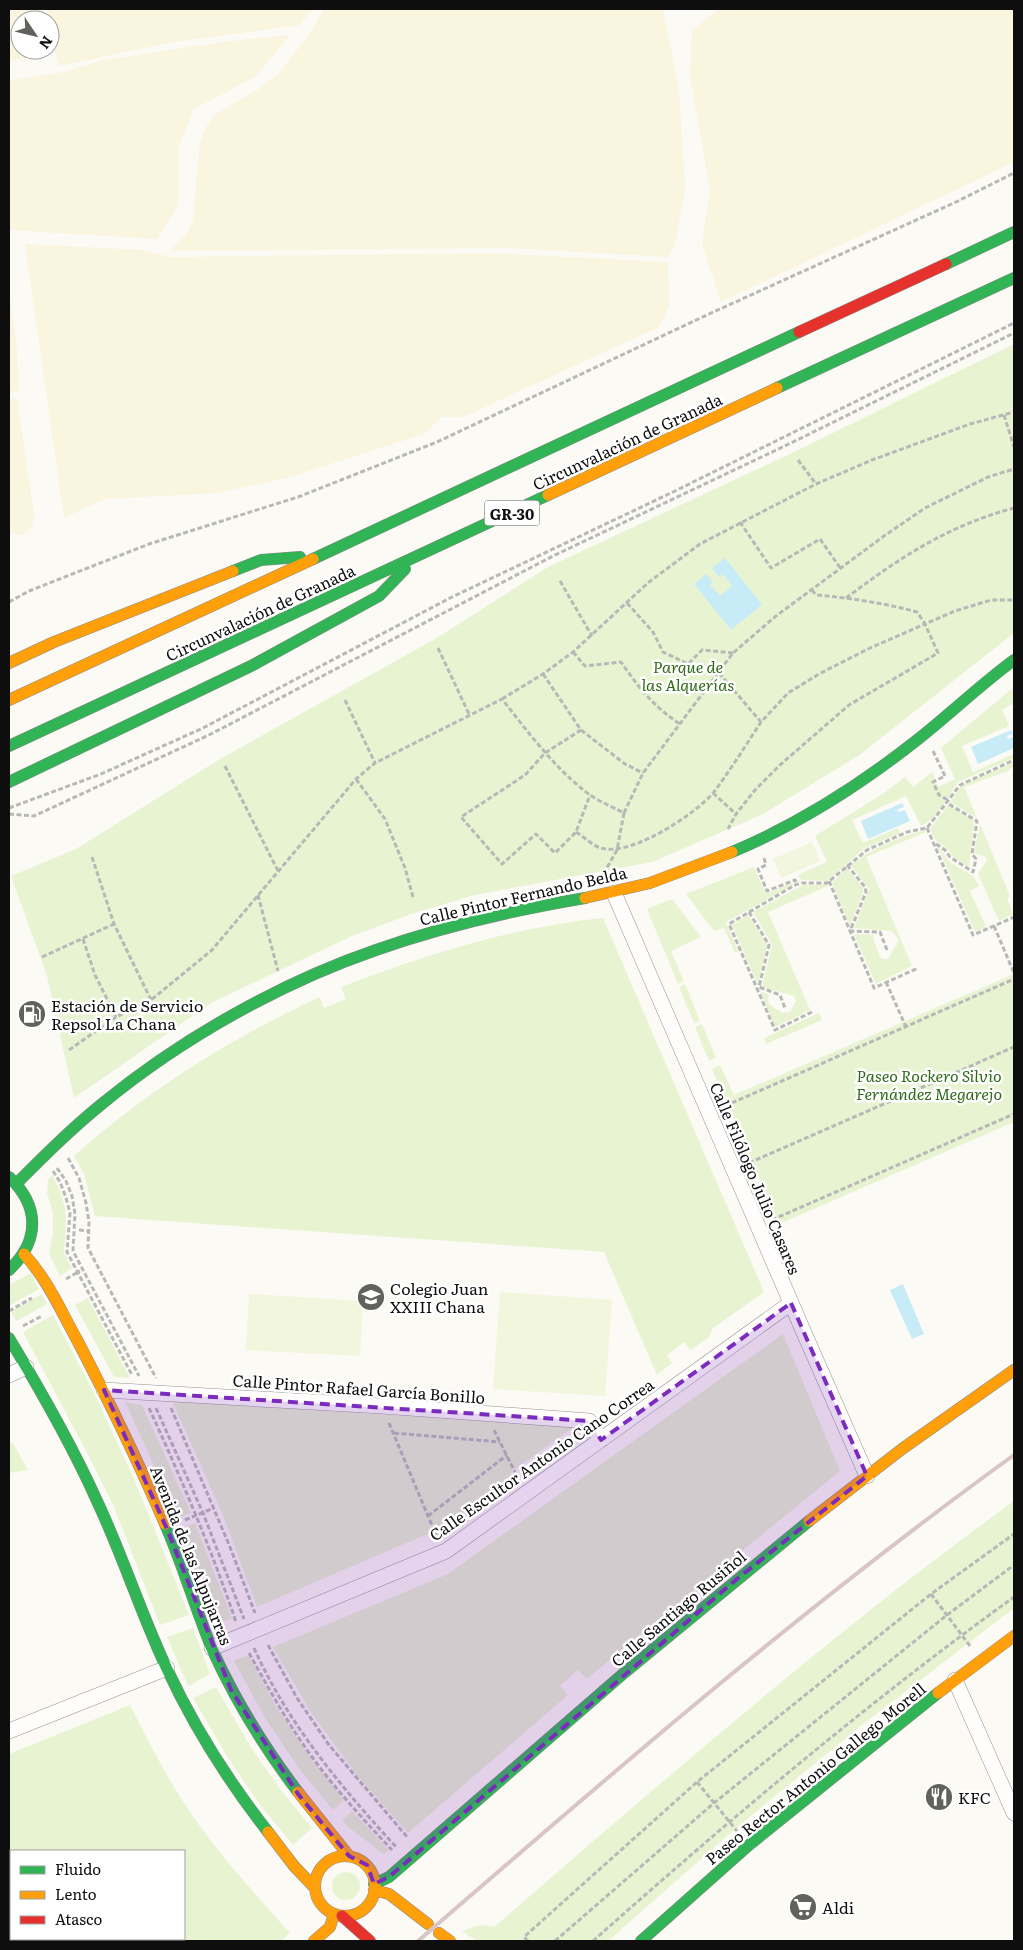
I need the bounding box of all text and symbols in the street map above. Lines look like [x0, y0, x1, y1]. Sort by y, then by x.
north arrow [10, 10, 60, 60]
text: N [35, 32, 58, 54]
street label: Circunvalación de Granada [528, 386, 726, 496]
road number: GR-30 [484, 500, 540, 526]
street label: Circunvalación de Granada [161, 557, 359, 667]
park label: Parque de las Alquerías [642, 654, 734, 696]
street label: Calle Pintor Fernando Belda [417, 859, 629, 931]
place label: Estación de Servicio Repsol La Chana [51, 993, 203, 1035]
fuel station icon: Estación de Servicio Repsol La Chana [17, 999, 47, 1029]
park label: Paseo Rockero Silvio Fernández Megarejo [856, 1063, 1002, 1105]
street label: Calle Filólogo Julio Casares [705, 1078, 807, 1278]
place label: Colegio Juan XXIII Chana [390, 1276, 489, 1318]
school or university icon: Colegio Juan XXIII Chana [356, 1282, 386, 1312]
street label: Calle Pintor Rafael García Bonillo [232, 1367, 486, 1409]
street label: Calle Escultor Antonio Cano Correa [424, 1372, 659, 1546]
street label: Avenida de las Alpujarras [145, 1462, 239, 1648]
street label: Calle Santiago Rusiñol [605, 1544, 751, 1672]
street label: Paseo Rector Antonio Gallego Morell [700, 1676, 930, 1870]
restaurant icon: KFC [924, 1782, 954, 1812]
place label: KFC [958, 1785, 991, 1809]
legend [10, 1850, 185, 1940]
text: Fluido [55, 1857, 101, 1880]
text: Lento [55, 1882, 97, 1905]
supermarket icon: Aldi [788, 1892, 818, 1922]
place label: Aldi [822, 1895, 854, 1919]
text: Atasco [55, 1907, 102, 1930]

